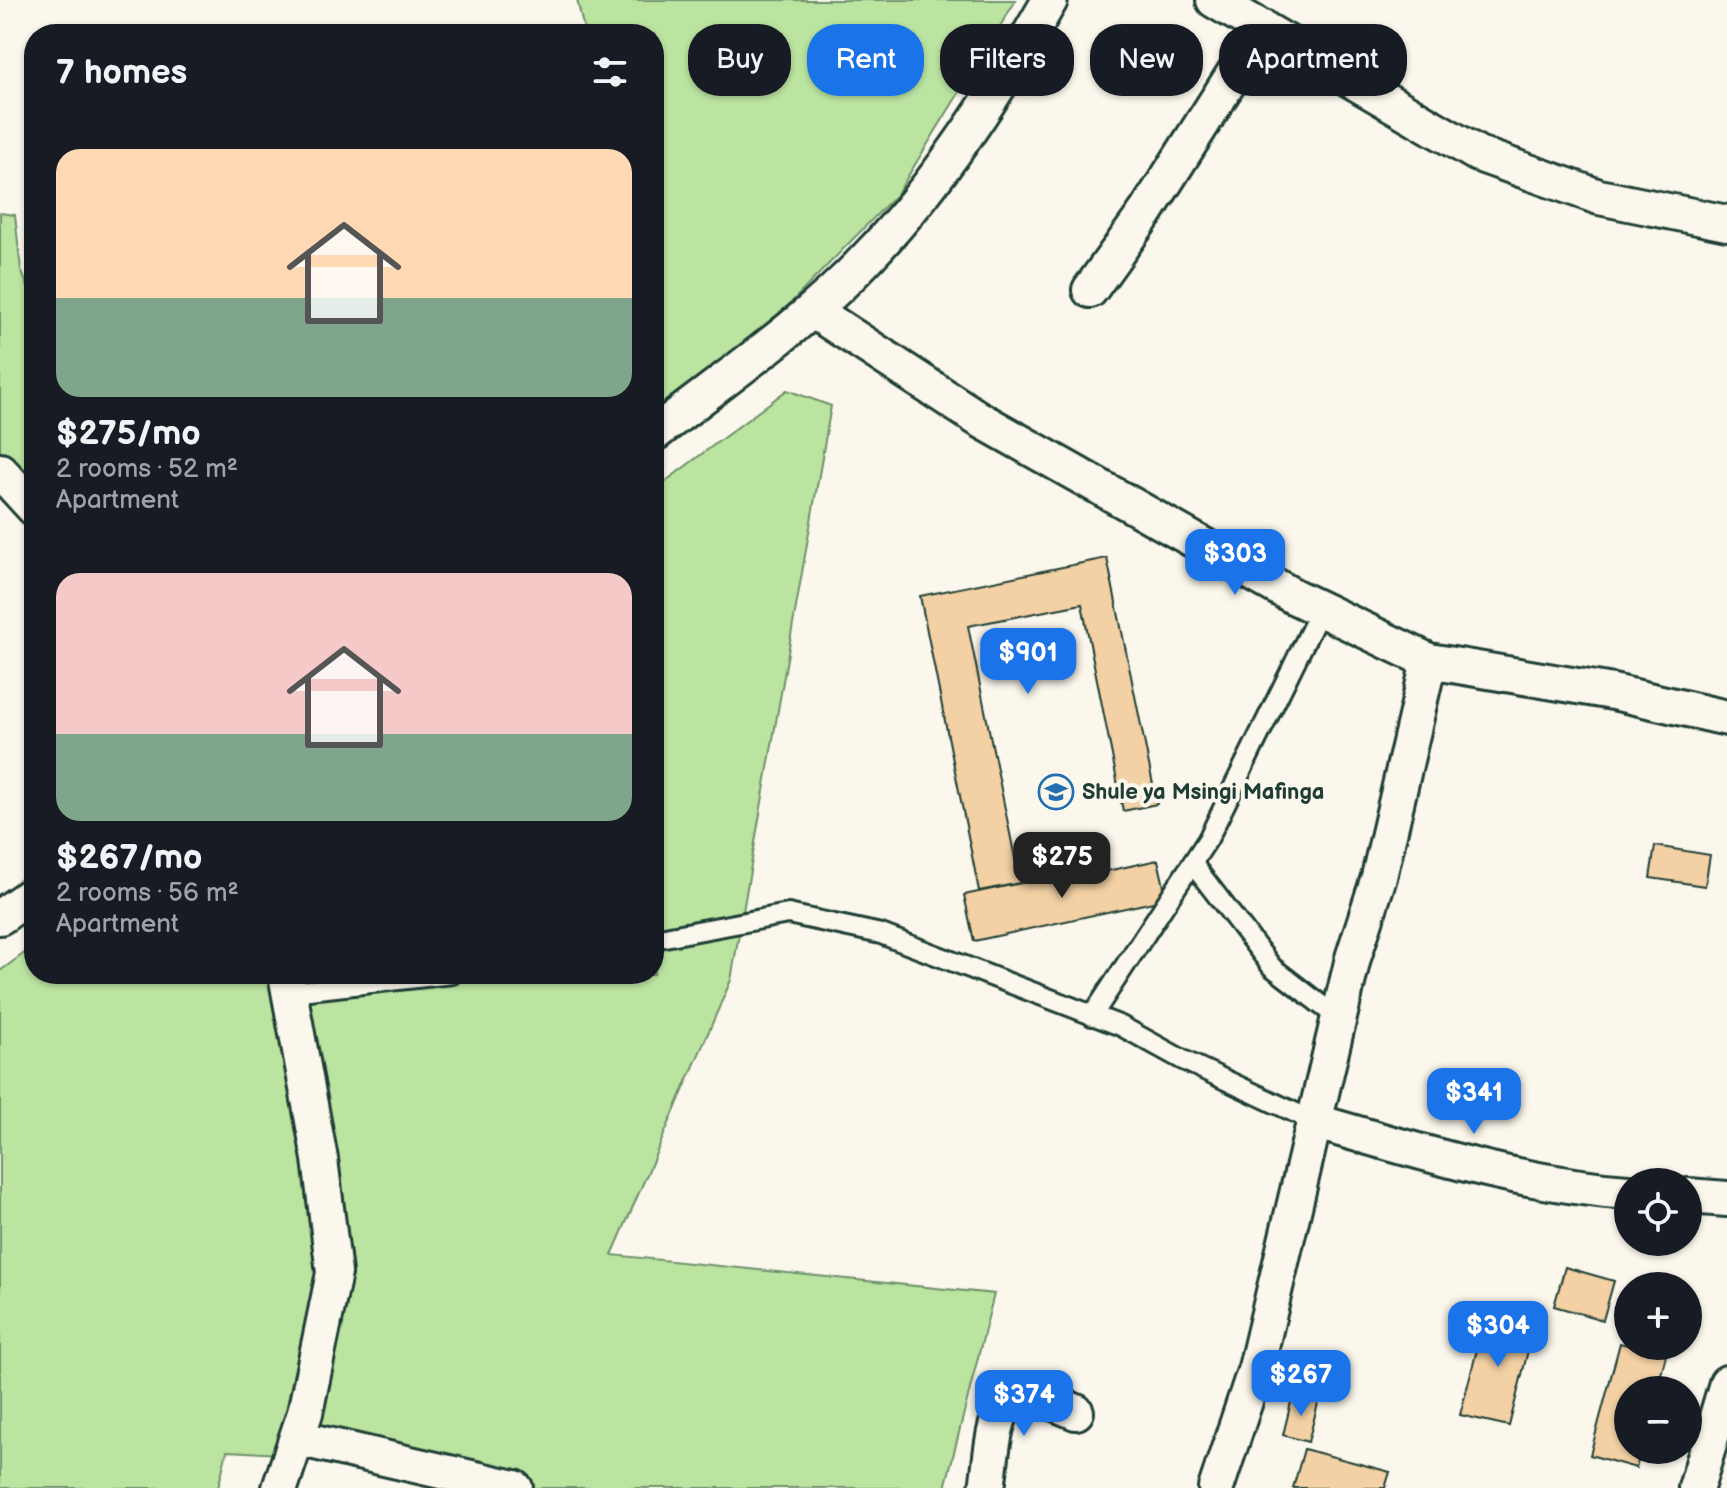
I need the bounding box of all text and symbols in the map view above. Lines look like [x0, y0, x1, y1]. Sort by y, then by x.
chip: Buy [688, 24, 791, 96]
chip: Rent [807, 24, 924, 96]
chip: Filters [940, 24, 1074, 96]
chip: New [1090, 24, 1203, 96]
chip: Apartment [1219, 24, 1407, 96]
icon: filters [588, 50, 632, 94]
text: 7 homes [56, 52, 187, 93]
icon: home [272, 201, 416, 345]
text: $275/mo [56, 413, 201, 454]
text: 2 rooms · 52 m² [56, 454, 238, 485]
text: Apartment [56, 485, 179, 516]
pin: $303 [1188, 529, 1282, 597]
text: $303 [1203, 539, 1267, 570]
icon: home [272, 625, 416, 769]
pin: $901 [981, 628, 1075, 696]
text: $901 [998, 638, 1058, 669]
school or university icon: Shule ya Msingi Mafinga [1037, 773, 1075, 811]
place label: Shule ya Msingi Mafinga [1082, 779, 1325, 806]
pin: $275 [1015, 832, 1109, 900]
text: $267/mo [56, 837, 202, 878]
text: $275 [1031, 842, 1093, 873]
text: 2 rooms · 56 m² [56, 878, 239, 909]
text: Apartment [56, 909, 179, 940]
pin: $341 [1427, 1068, 1521, 1136]
text: $341 [1445, 1078, 1503, 1109]
map controls [1614, 1168, 1702, 1464]
button: locate [1614, 1168, 1702, 1256]
button: + [1614, 1272, 1702, 1360]
pin: $304 [1451, 1301, 1545, 1369]
text: $304 [1466, 1311, 1530, 1342]
pin: $267 [1254, 1350, 1348, 1418]
text: $267 [1270, 1360, 1332, 1391]
pin: $374 [977, 1370, 1071, 1438]
button: − [1614, 1376, 1702, 1464]
text: $374 [993, 1380, 1055, 1411]

